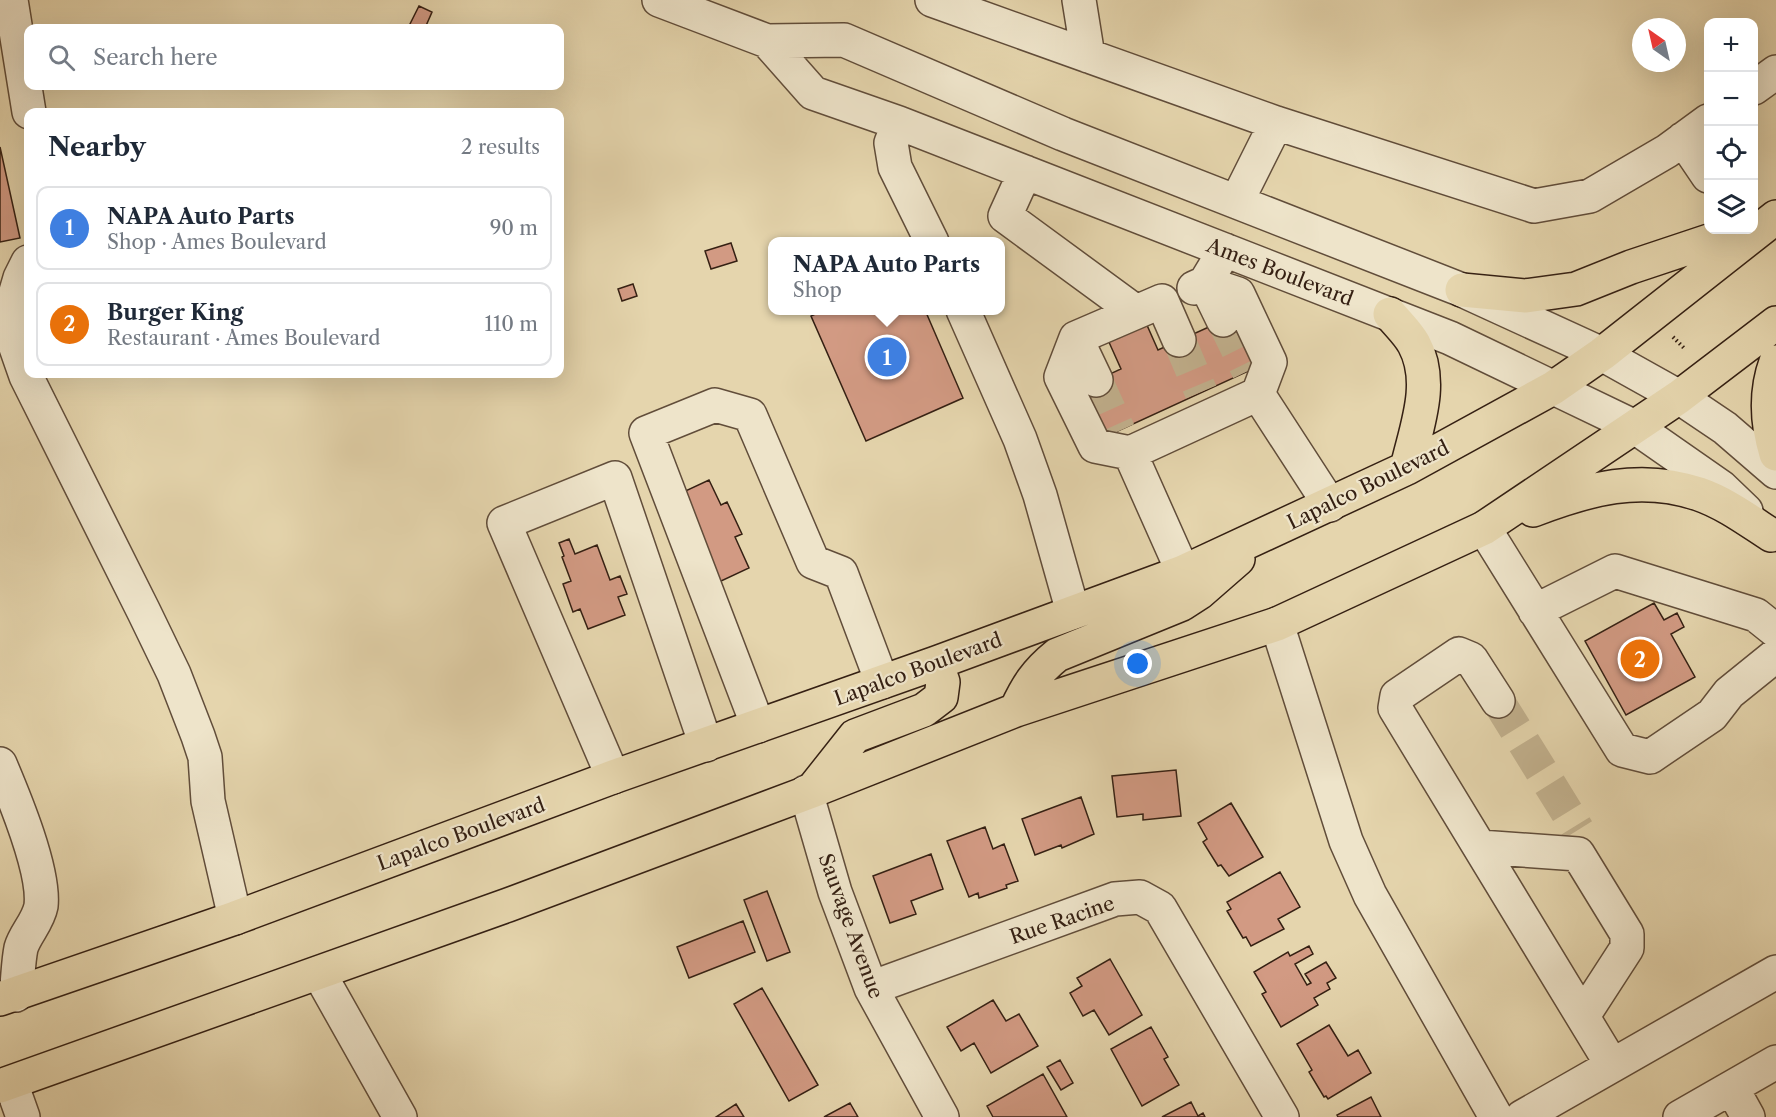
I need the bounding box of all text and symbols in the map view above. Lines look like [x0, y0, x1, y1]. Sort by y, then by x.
north arrow [1632, 18, 1686, 72]
map controls [1704, 18, 1758, 234]
button: + [1704, 18, 1758, 72]
search box [24, 24, 564, 90]
icon: search [45, 41, 78, 74]
text: Search here [93, 44, 218, 71]
button: − [1704, 72, 1758, 126]
button: locate [1704, 126, 1758, 180]
text: Nearby [48, 131, 146, 163]
text: 2 results [461, 135, 540, 159]
button: layers [1704, 180, 1758, 234]
text: NAPA Auto Parts [107, 203, 294, 230]
text: 1 [65, 216, 74, 240]
text: 90 m [490, 216, 538, 240]
text: Shop · Ames Boulevard [107, 230, 327, 254]
street label: Ames Boulevard [1202, 233, 1357, 311]
popup [768, 237, 1005, 315]
text: NAPA Auto Parts [793, 251, 980, 278]
text: Shop [793, 278, 842, 302]
text: Burger King [107, 299, 244, 326]
text: 2 [64, 312, 75, 336]
text: 110 m [485, 312, 538, 336]
text: Restaurant · Ames Boulevard [107, 326, 380, 350]
pin: 1 [868, 334, 906, 380]
street label: Lapalco Boulevard [1283, 435, 1453, 535]
street label: Lapalco Boulevard [831, 627, 1005, 711]
pin: 2 [1620, 636, 1660, 682]
your location [1123, 649, 1152, 678]
street label: Lapalco Boulevard [374, 792, 548, 876]
street label: Sauvage Avenue [814, 850, 888, 1002]
street label: Rue Racine [1007, 891, 1117, 949]

